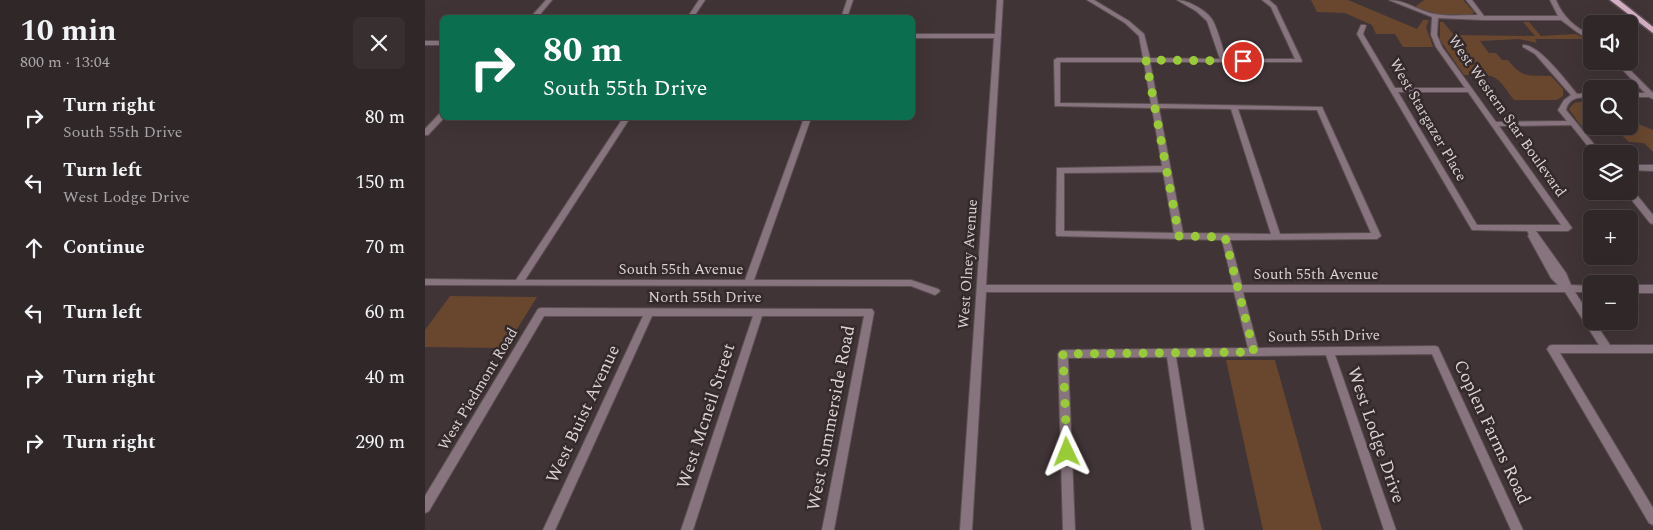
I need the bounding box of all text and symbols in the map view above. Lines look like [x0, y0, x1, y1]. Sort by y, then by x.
text: 10 min [20, 8, 117, 54]
map controls [1583, 15, 1638, 330]
button: sound [1583, 15, 1638, 70]
button: close [353, 17, 405, 69]
text: 80 m [543, 24, 623, 77]
street label: West Western Star Boulevard [1442, 30, 1572, 202]
icon: right [460, 35, 525, 100]
pin [1222, 40, 1264, 82]
icon: arrive [1229, 47, 1257, 75]
text: 800 m · 13:04 [20, 50, 110, 74]
street label: West Stargazer Place [1383, 54, 1473, 186]
text: South 55th Drive [543, 72, 707, 105]
button: search [1583, 80, 1638, 135]
text: Turn right [63, 91, 156, 120]
text: 80 m [365, 103, 405, 132]
icon: right [20, 104, 48, 132]
text: South 55th Drive [63, 120, 183, 144]
button: layers [1583, 145, 1638, 200]
text: Turn left [63, 156, 142, 185]
text: 150 m [355, 168, 405, 197]
icon: left [20, 169, 48, 197]
text: West Lodge Drive [63, 185, 190, 209]
street label: West Olney Avenue [952, 198, 984, 330]
button: + [1583, 210, 1638, 265]
text: Continue [63, 233, 145, 262]
text: 70 m [365, 233, 405, 262]
icon: ahead [20, 234, 48, 262]
street label: South 55th Avenue [619, 258, 743, 281]
street label: South 55th Avenue [1254, 263, 1378, 286]
button: − [1583, 275, 1638, 330]
street label: North 55th Drive [648, 286, 762, 309]
text: Turn left [63, 298, 142, 327]
text: 60 m [365, 298, 405, 327]
icon: left [20, 299, 48, 327]
street label: West Piedmont Road [432, 323, 524, 455]
street label: West Summerside Road [800, 323, 862, 513]
street label: South 55th Drive [1268, 324, 1380, 348]
street label: West Mcneil Street [670, 339, 742, 493]
street label: West Buist Avenue [539, 340, 627, 488]
street label: Coplen Farms Road [1447, 355, 1537, 509]
text: Turn right [63, 363, 156, 392]
text: 40 m [365, 363, 405, 392]
street label: West Lodge Drive [1340, 363, 1412, 507]
icon: right [20, 364, 48, 392]
position arrow [1040, 425, 1092, 477]
text: Turn right [63, 428, 156, 457]
text: 290 m [355, 428, 405, 457]
icon: right [20, 429, 48, 457]

